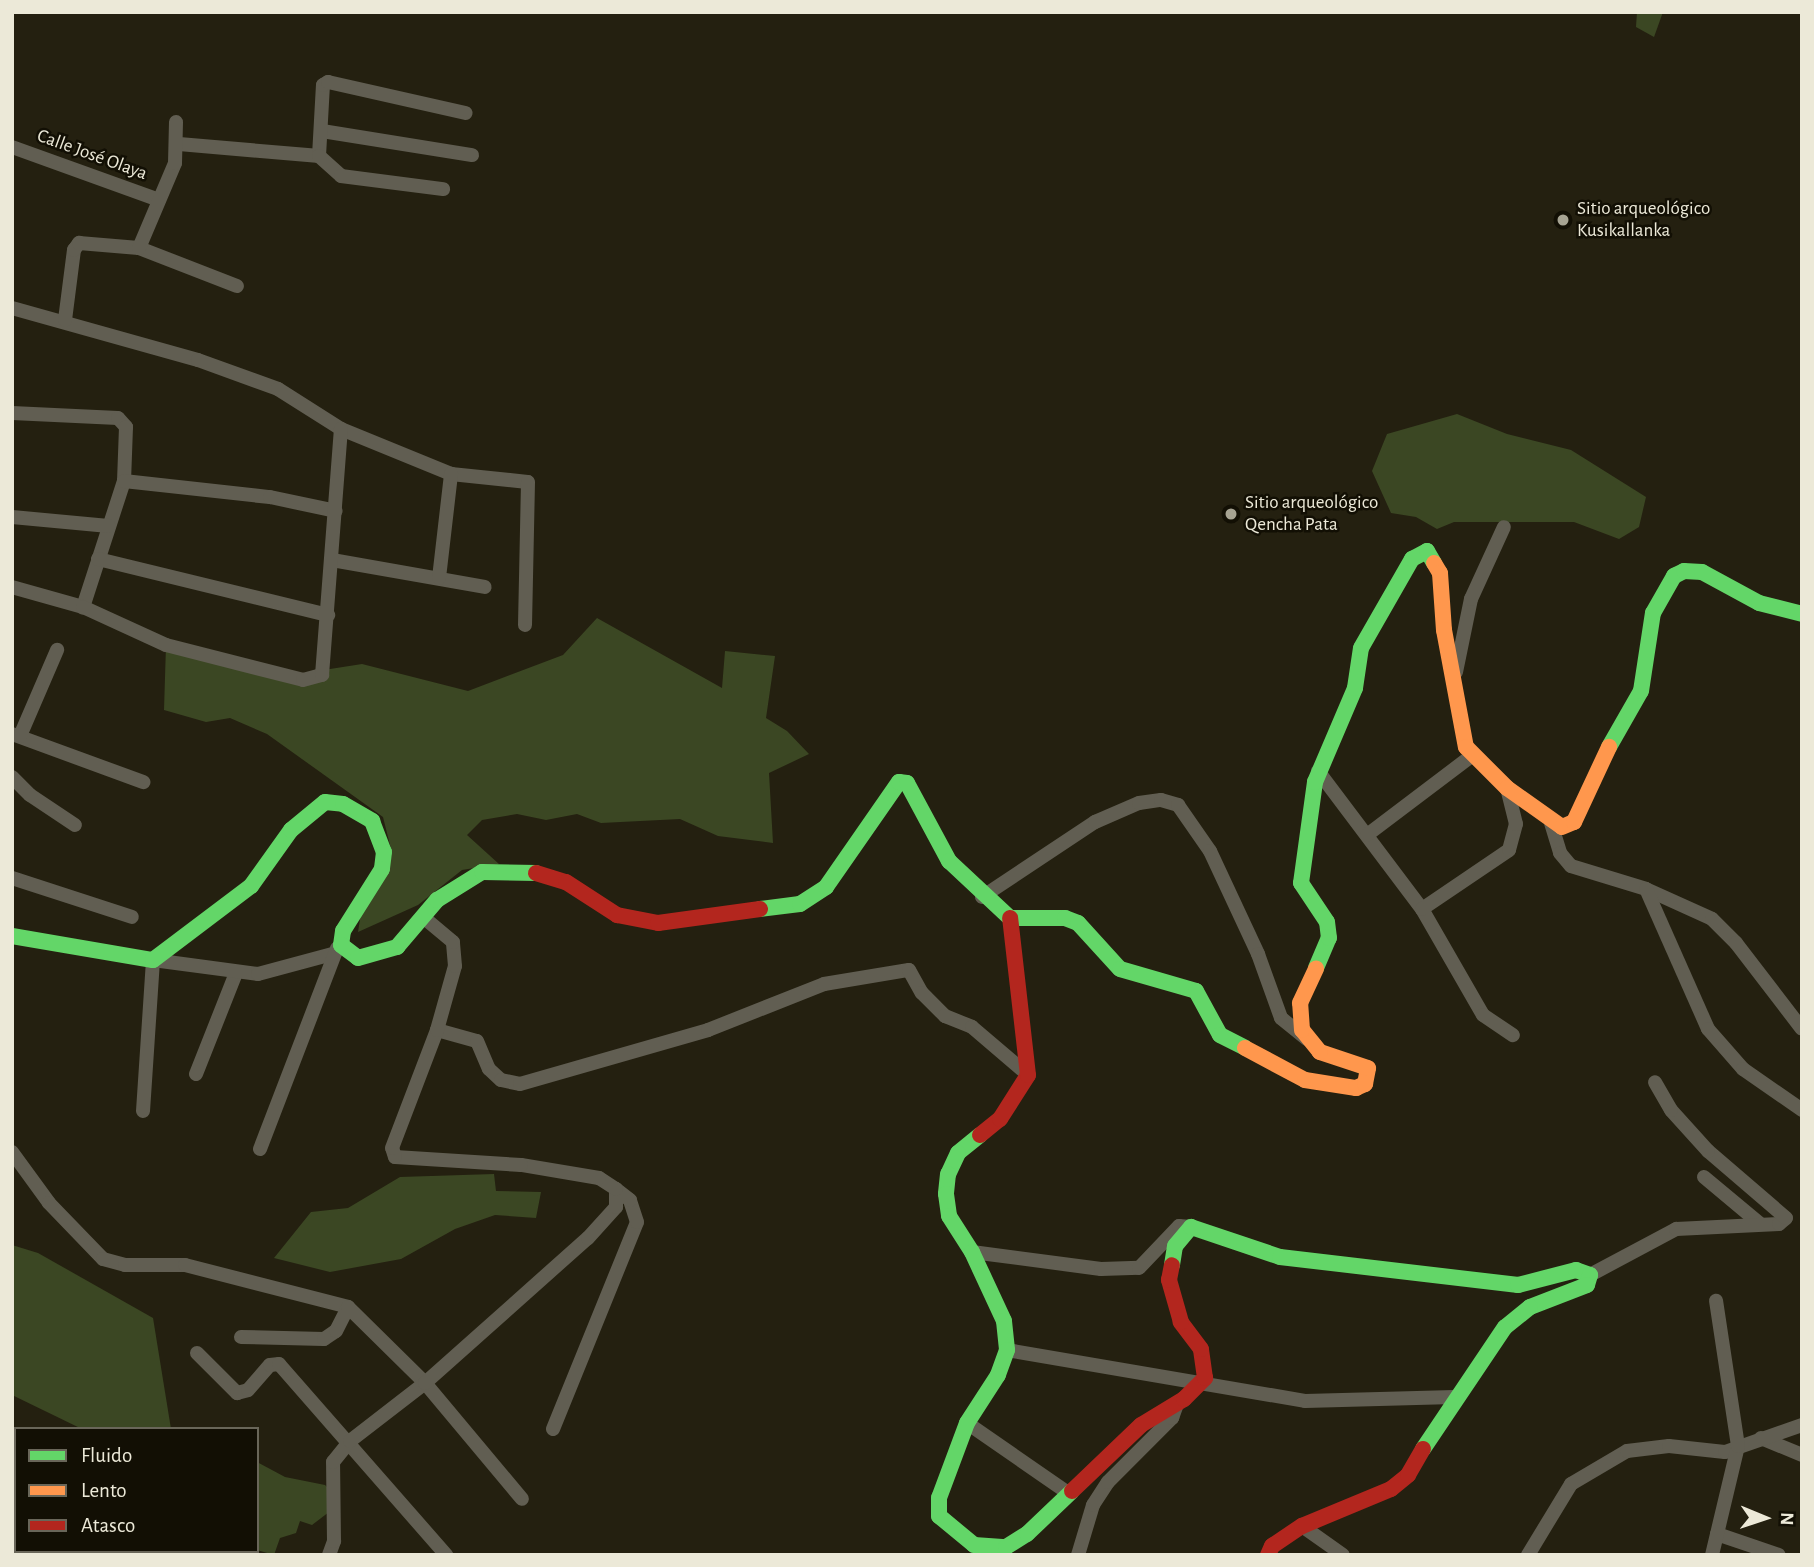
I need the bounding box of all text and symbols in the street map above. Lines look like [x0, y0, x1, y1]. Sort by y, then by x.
street label: Calle José Olaya [34, 125, 150, 185]
place label: Sitio arqueológico Kusikallanka [1577, 198, 1710, 242]
marker: Sitio arqueológico Kusikallanka [1555, 212, 1571, 228]
place label: Sitio arqueológico Qencha Pata [1245, 492, 1378, 536]
marker: Sitio arqueológico Qencha Pata [1223, 506, 1239, 522]
legend [14, 1427, 259, 1553]
text: Fluido [81, 1445, 132, 1466]
text: Lento [81, 1480, 127, 1501]
north arrow [1730, 1483, 1800, 1553]
text: N [1777, 1512, 1796, 1526]
text: Atasco [81, 1515, 135, 1536]

